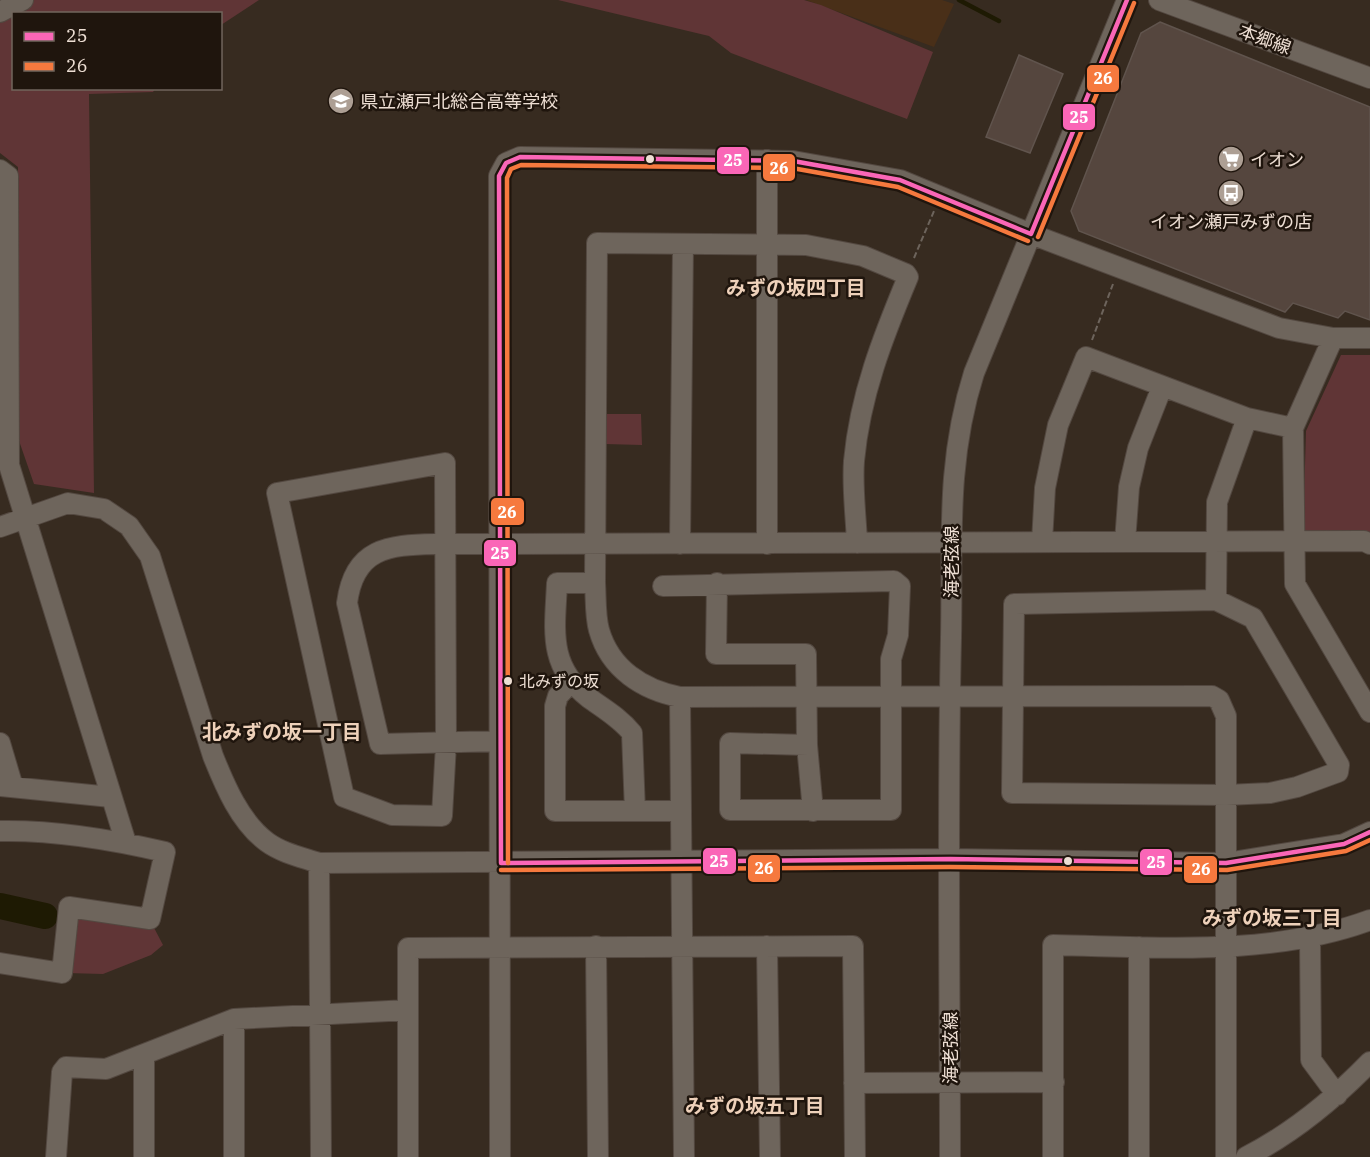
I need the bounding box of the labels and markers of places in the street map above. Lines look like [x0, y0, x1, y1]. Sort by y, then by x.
school or university icon: 県立瀬戸北総合高等学校 [326, 86, 356, 116]
place label: 県立瀬戸北総合高等学校 [360, 90, 558, 113]
supermarket icon: イオン [1216, 144, 1246, 174]
place label: イオン [1250, 148, 1304, 171]
unlabelled marker [644, 153, 656, 165]
bus stop icon: イオン瀬戸みずの店 [1216, 178, 1246, 208]
place label: イオン瀬戸みずの店 [1150, 210, 1312, 233]
place label: 北みずの坂 [519, 671, 599, 691]
marker: 北みずの坂 [502, 675, 514, 687]
unlabelled marker [1062, 855, 1074, 867]

